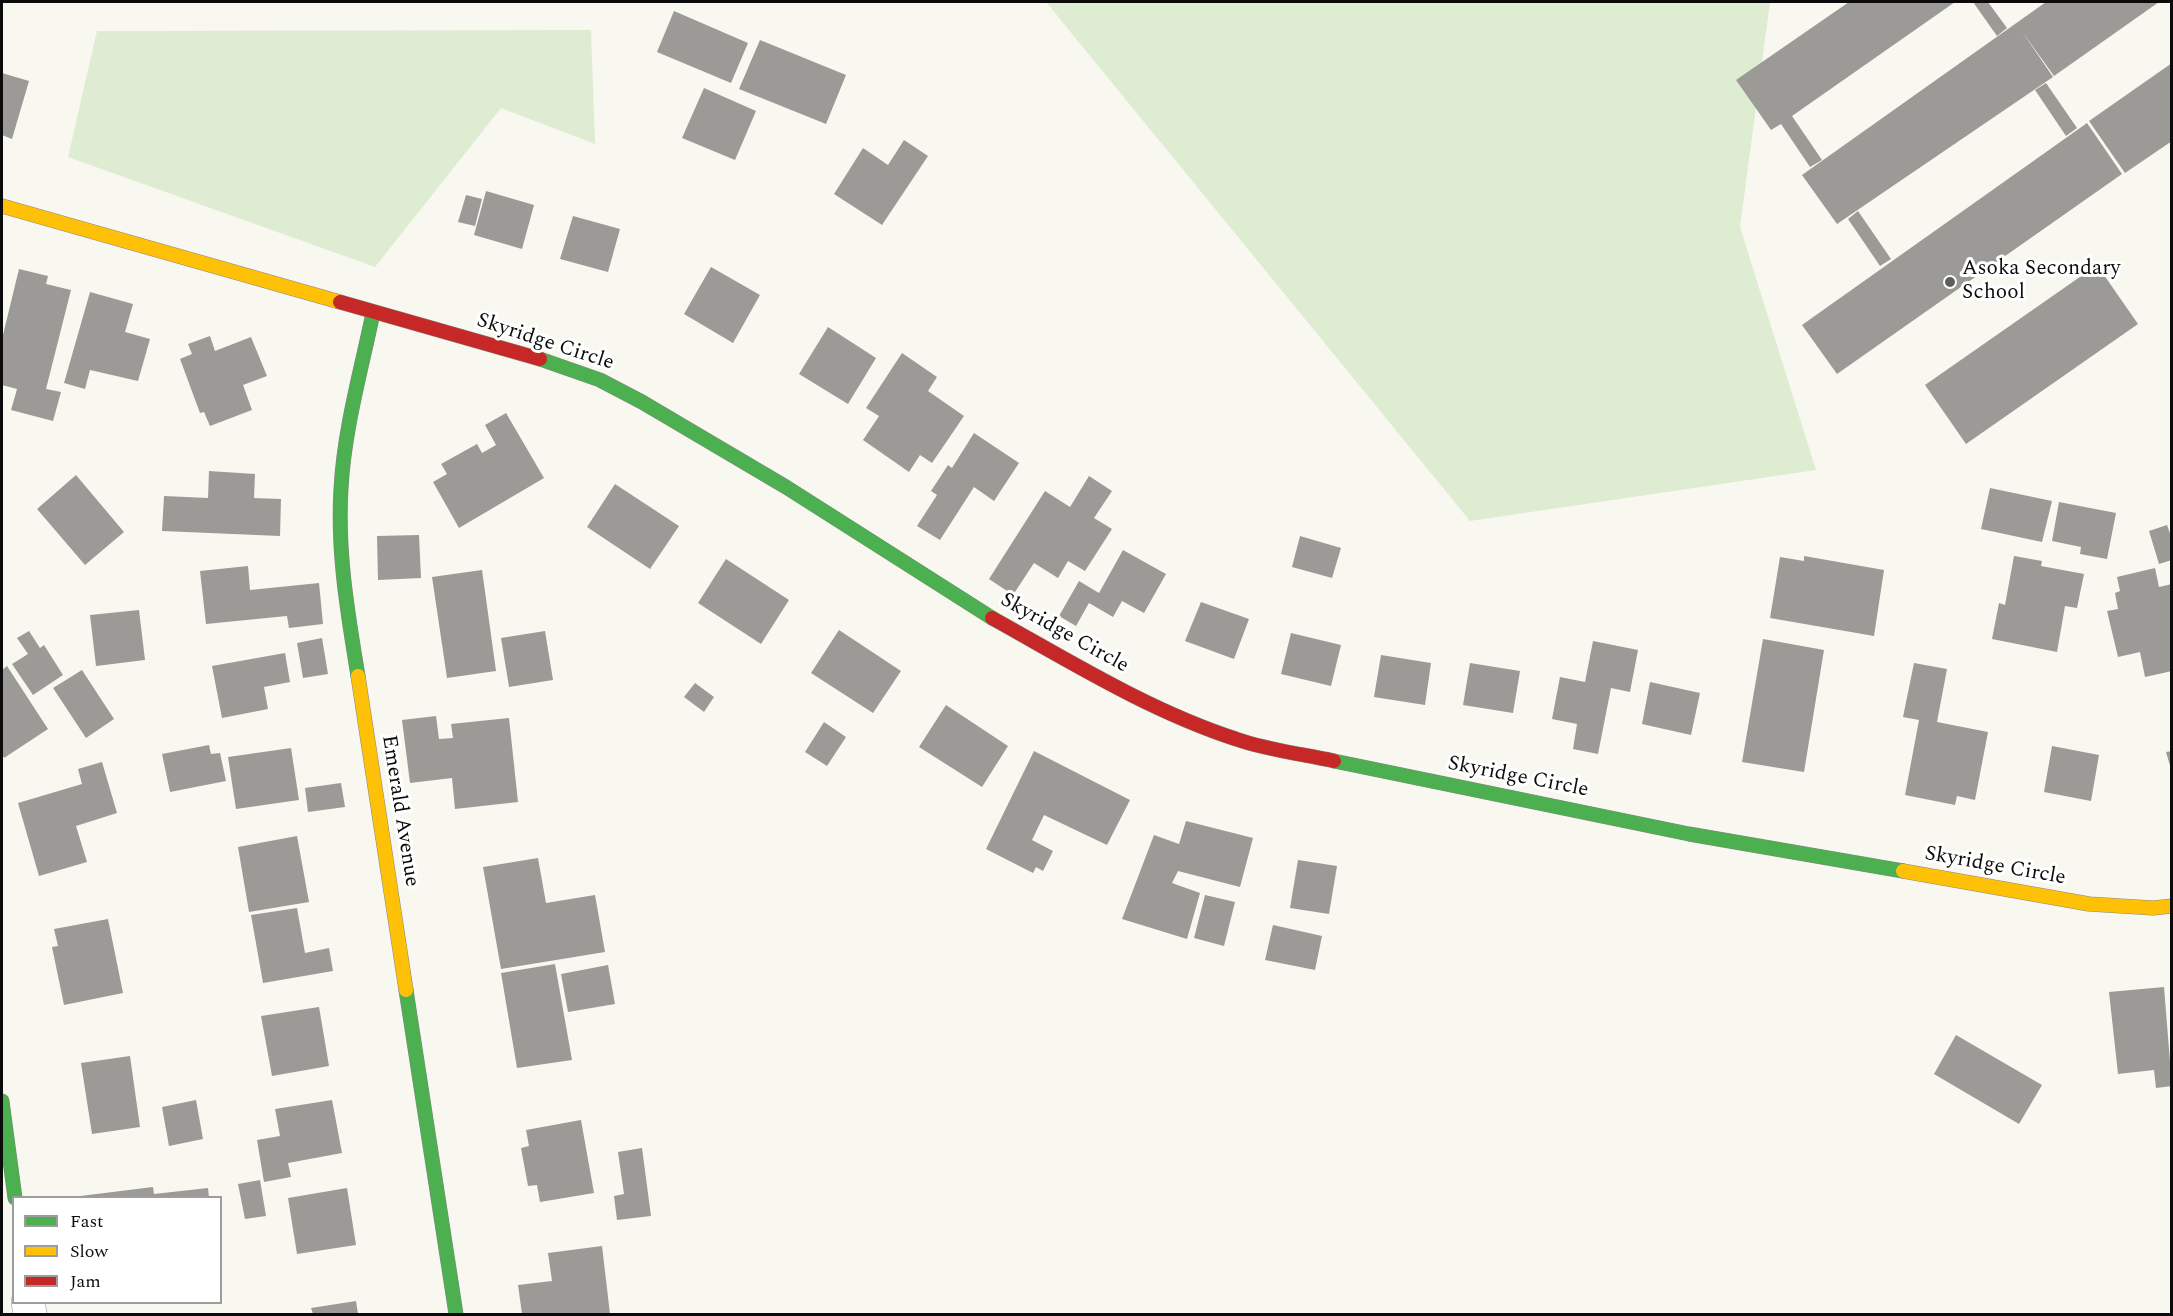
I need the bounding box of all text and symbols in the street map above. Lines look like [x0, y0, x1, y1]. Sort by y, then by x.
place label: Asoka Secondary School [1962, 257, 2121, 307]
marker: Asoka Secondary School [1943, 275, 1957, 289]
street label: Skyridge Circle [473, 309, 617, 377]
street label: Skyridge Circle [995, 588, 1133, 680]
street label: Emerald Avenue [375, 733, 423, 889]
street label: Skyridge Circle [1445, 752, 1591, 804]
street label: Skyridge Circle [1922, 842, 2068, 892]
legend [12, 1196, 222, 1304]
text: Fast [70, 1208, 103, 1235]
text: Slow [70, 1238, 108, 1265]
text: Jam [70, 1268, 101, 1295]

